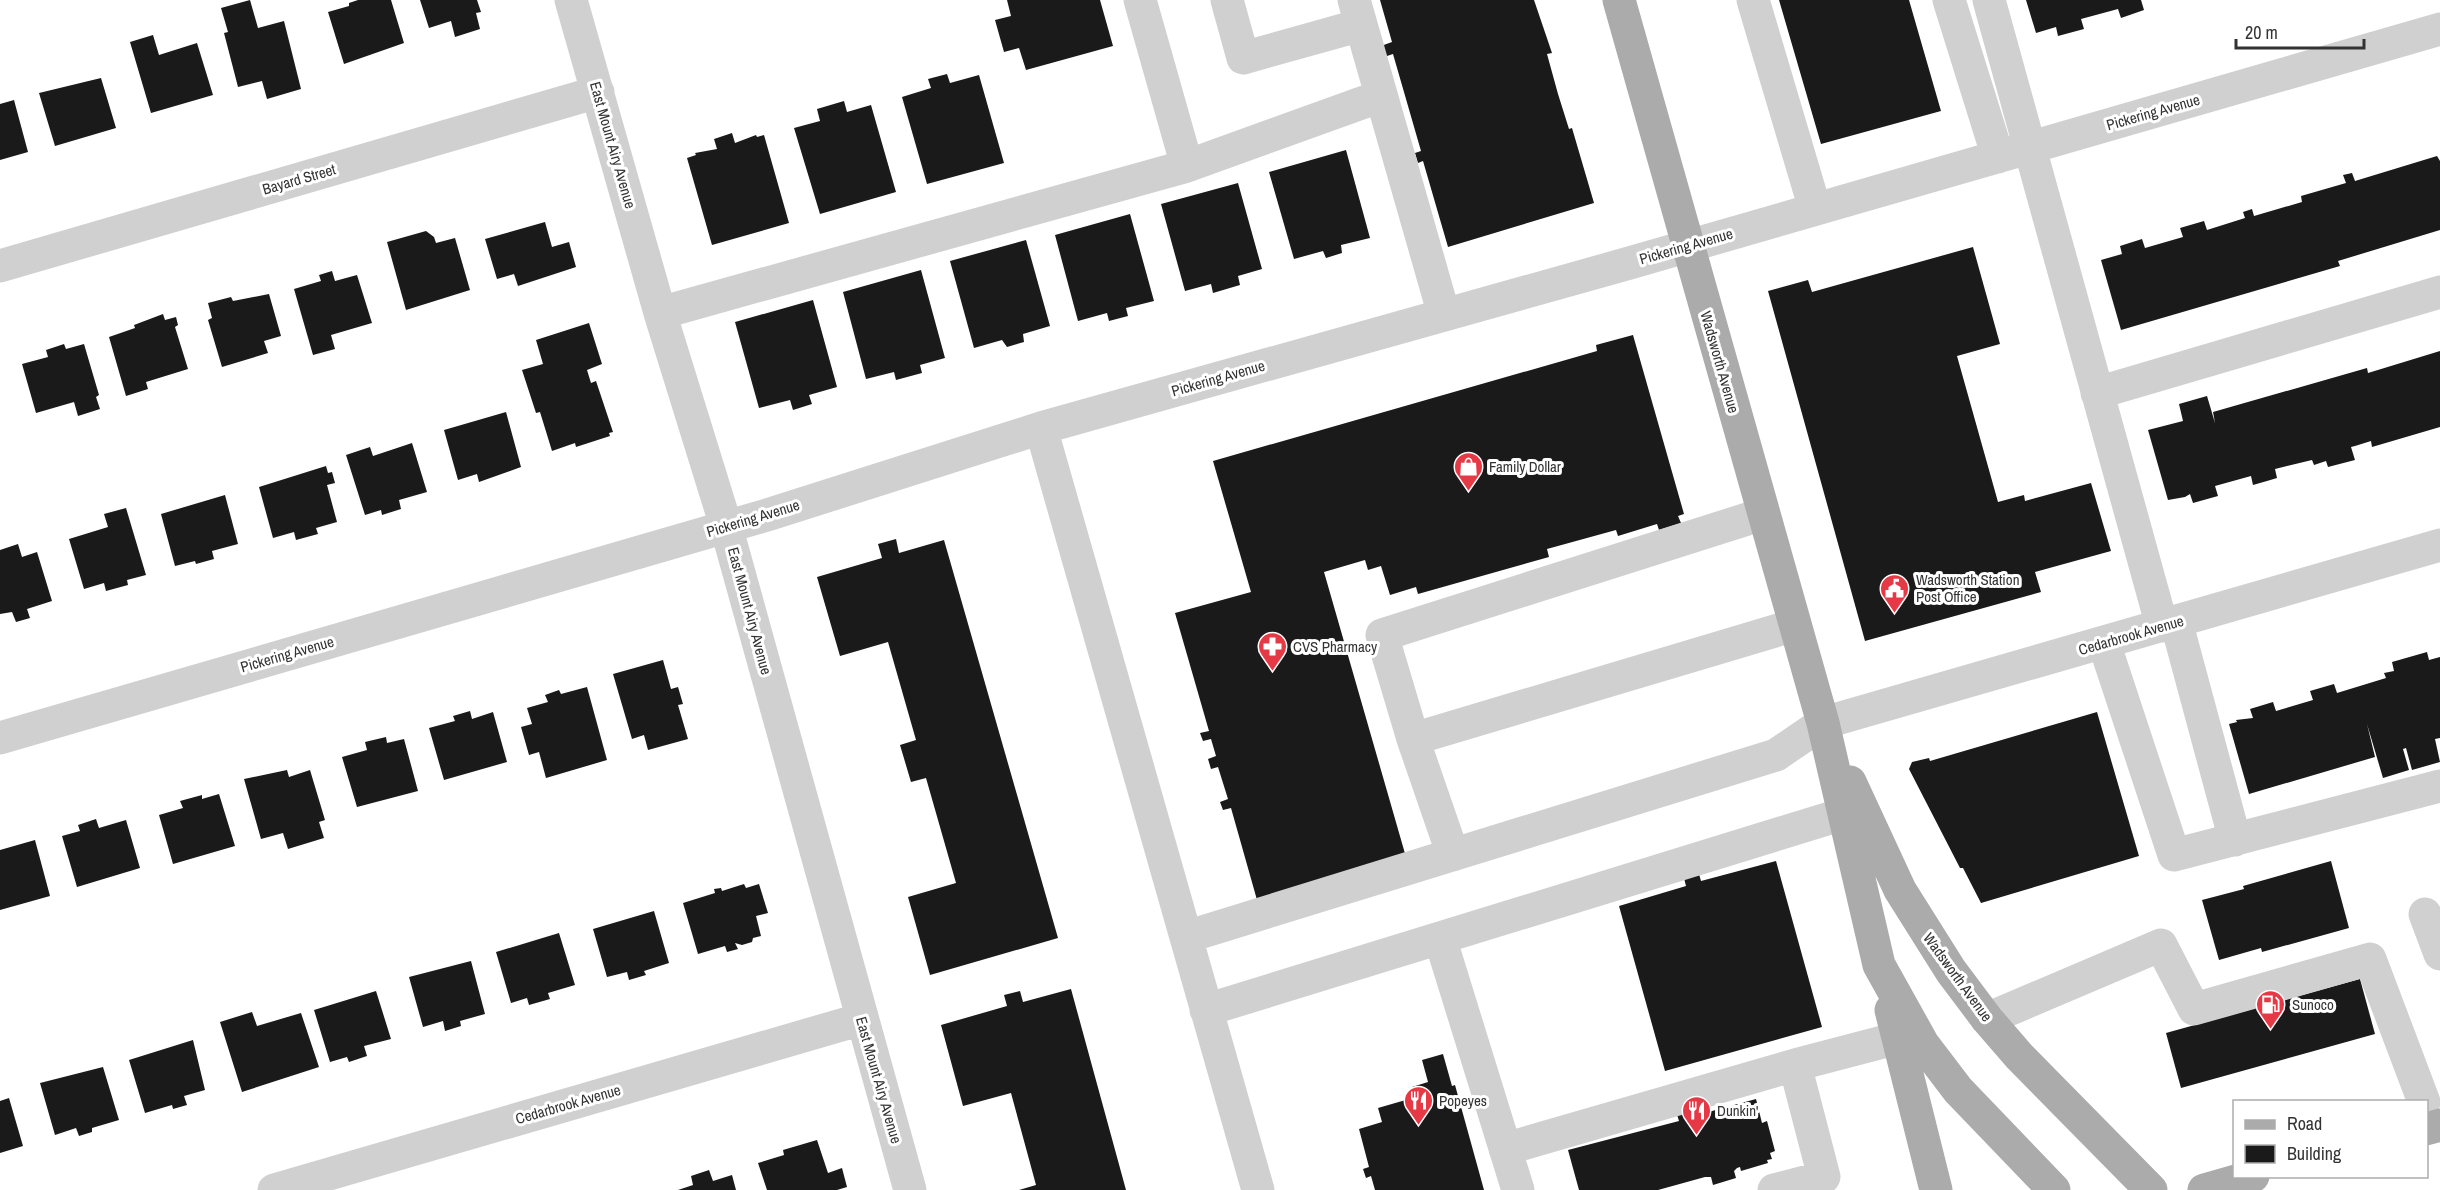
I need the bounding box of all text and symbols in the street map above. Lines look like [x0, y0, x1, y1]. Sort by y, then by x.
scale bar [2236, 12, 2364, 50]
text: 20 m [2245, 20, 2278, 45]
street label: East Mount Airy Avenue [585, 79, 641, 211]
street label: Pickering Avenue [2104, 89, 2202, 135]
street label: Bayard Street [260, 158, 339, 199]
street label: Pickering Avenue [1637, 223, 1735, 269]
street label: Wadsworth Avenue [1695, 308, 1745, 416]
street label: Pickering Avenue [1169, 355, 1267, 401]
shop icon: Family Dollar [1452, 450, 1484, 492]
place label: Family Dollar [1489, 456, 1561, 477]
street label: Pickering Avenue [704, 494, 802, 542]
street label: East Mount Airy Avenue [723, 545, 777, 677]
place label: Wadsworth Station Post Office [1916, 569, 2019, 607]
public building icon: Wadsworth Station Post Office [1879, 572, 1911, 614]
street label: Cedarbrook Avenue [2076, 610, 2186, 660]
pharmacy icon: CVS Pharmacy [1256, 630, 1288, 672]
street label: Pickering Avenue [238, 631, 336, 677]
place label: CVS Pharmacy [1293, 636, 1378, 657]
street label: Wadsworth Avenue [1919, 928, 1998, 1026]
fuel station icon: Sunoco [2255, 988, 2287, 1030]
place label: Sunoco [2292, 994, 2334, 1015]
street label: East Mount Airy Avenue [851, 1014, 907, 1146]
street label: Cedarbrook Avenue [513, 1079, 623, 1129]
restaurant icon: Popeyes [1402, 1084, 1434, 1126]
place label: Popeyes [1439, 1090, 1487, 1111]
restaurant icon: Dunkin' [1680, 1094, 1712, 1136]
place label: Dunkin' [1717, 1100, 1758, 1121]
legend [2233, 1100, 2428, 1178]
text: Road [2287, 1111, 2322, 1136]
text: Building [2287, 1141, 2342, 1166]

